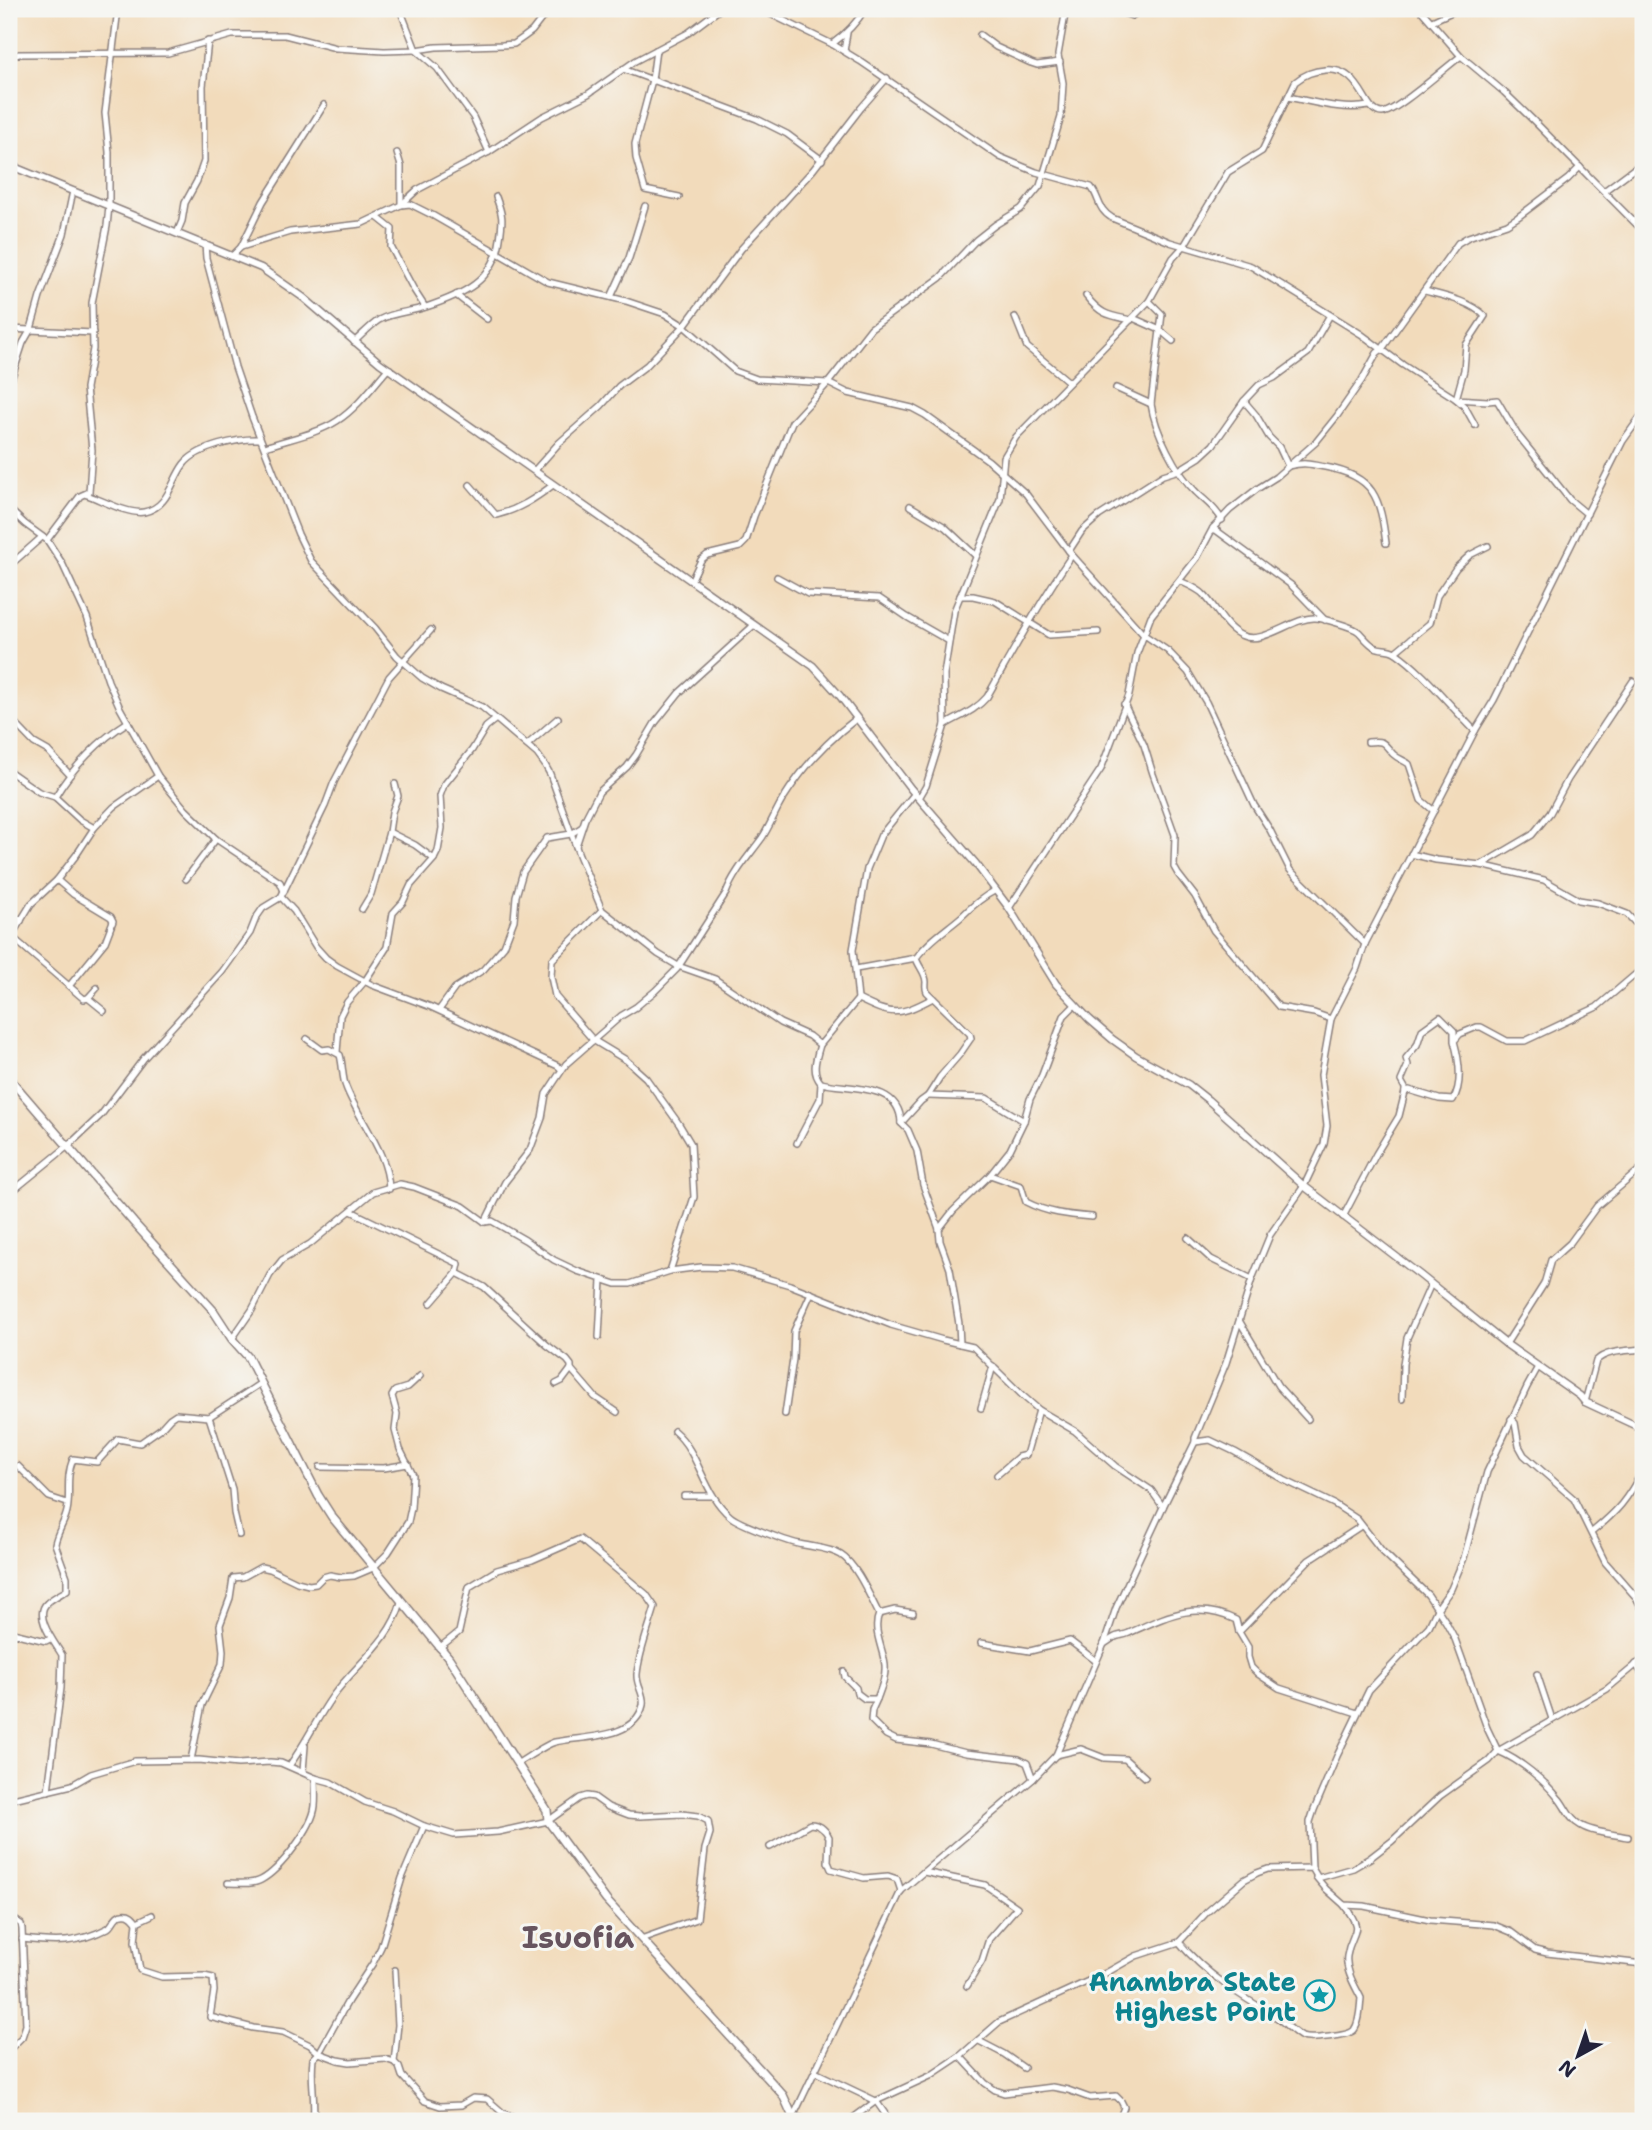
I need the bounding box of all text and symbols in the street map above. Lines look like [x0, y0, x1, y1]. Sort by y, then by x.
district label: Isuofia [522, 1917, 635, 1958]
place label: Anambra State Highest Point [1089, 1964, 1296, 2029]
place icon: Anambra State Highest Point [1302, 1979, 1336, 2013]
north arrow [1544, 2022, 1614, 2092]
text: N [1554, 2054, 1581, 2083]

